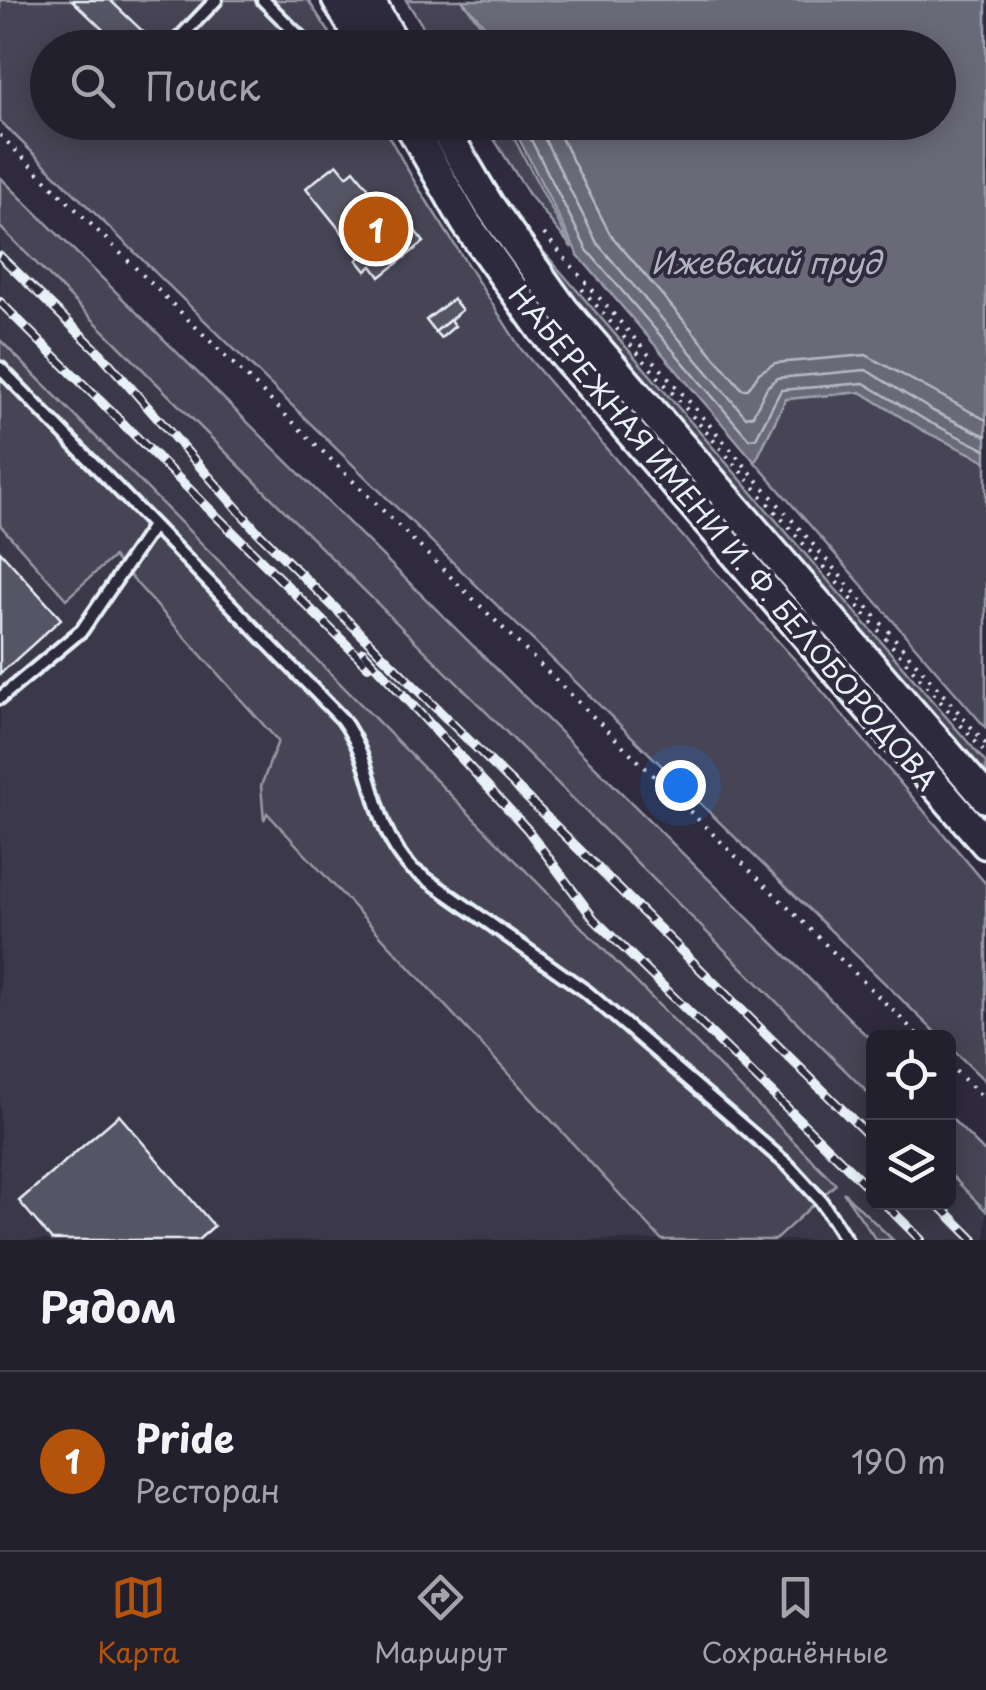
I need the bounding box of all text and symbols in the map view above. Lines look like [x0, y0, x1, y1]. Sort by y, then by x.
search box [30, 30, 956, 140]
text: Поиск [145, 57, 260, 114]
icon: search [65, 58, 120, 113]
pin: 1 [344, 192, 408, 266]
water label: Ижевский пруд [651, 239, 883, 284]
street label: НАБЕРЕЖНАЯ ИМЕНИ И. Ф. БЕЛОБОРОДОВА [499, 275, 949, 799]
your location [655, 760, 706, 811]
map controls [866, 1030, 956, 1210]
button: locate [866, 1030, 956, 1120]
button: layers [866, 1120, 956, 1210]
text: Рядом [40, 1274, 177, 1337]
text: Pride [135, 1409, 234, 1466]
text: 1 [65, 1437, 80, 1485]
text: 190 m [851, 1437, 946, 1485]
text: Ресторан [135, 1466, 280, 1514]
tab: Карта [97, 1570, 180, 1673]
tab: Маршрут [374, 1570, 507, 1673]
tab: Сохранённые [701, 1570, 889, 1673]

